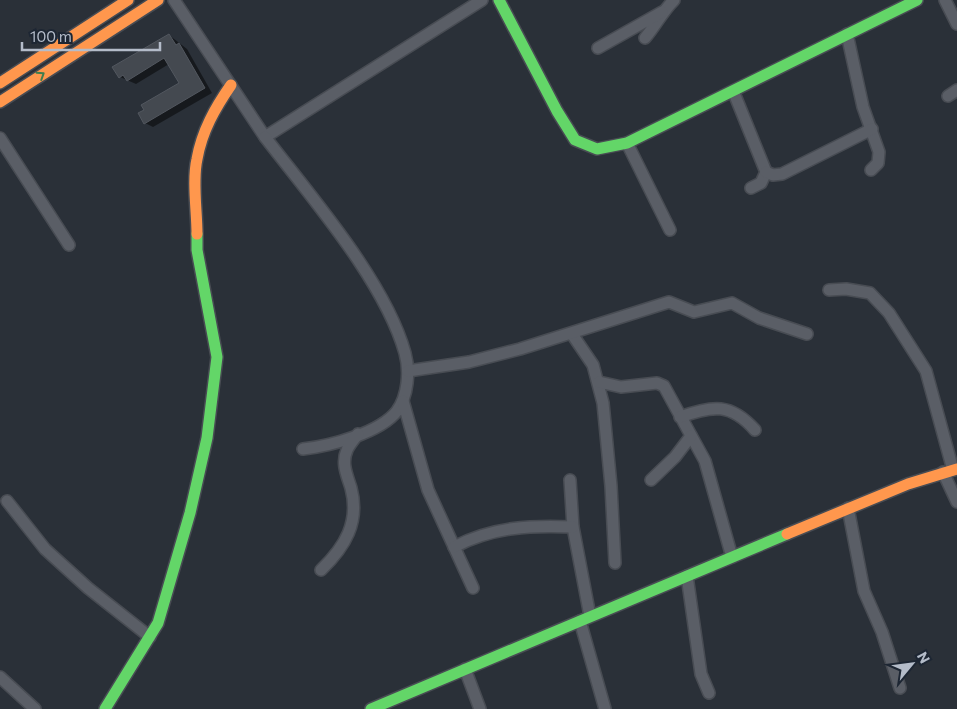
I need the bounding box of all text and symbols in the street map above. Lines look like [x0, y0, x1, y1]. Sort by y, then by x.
scale bar [22, 20, 160, 52]
text: 100 m [30, 27, 72, 45]
one-way arrow [36, 72, 45, 82]
north arrow [887, 639, 937, 689]
text: N [914, 649, 934, 666]

